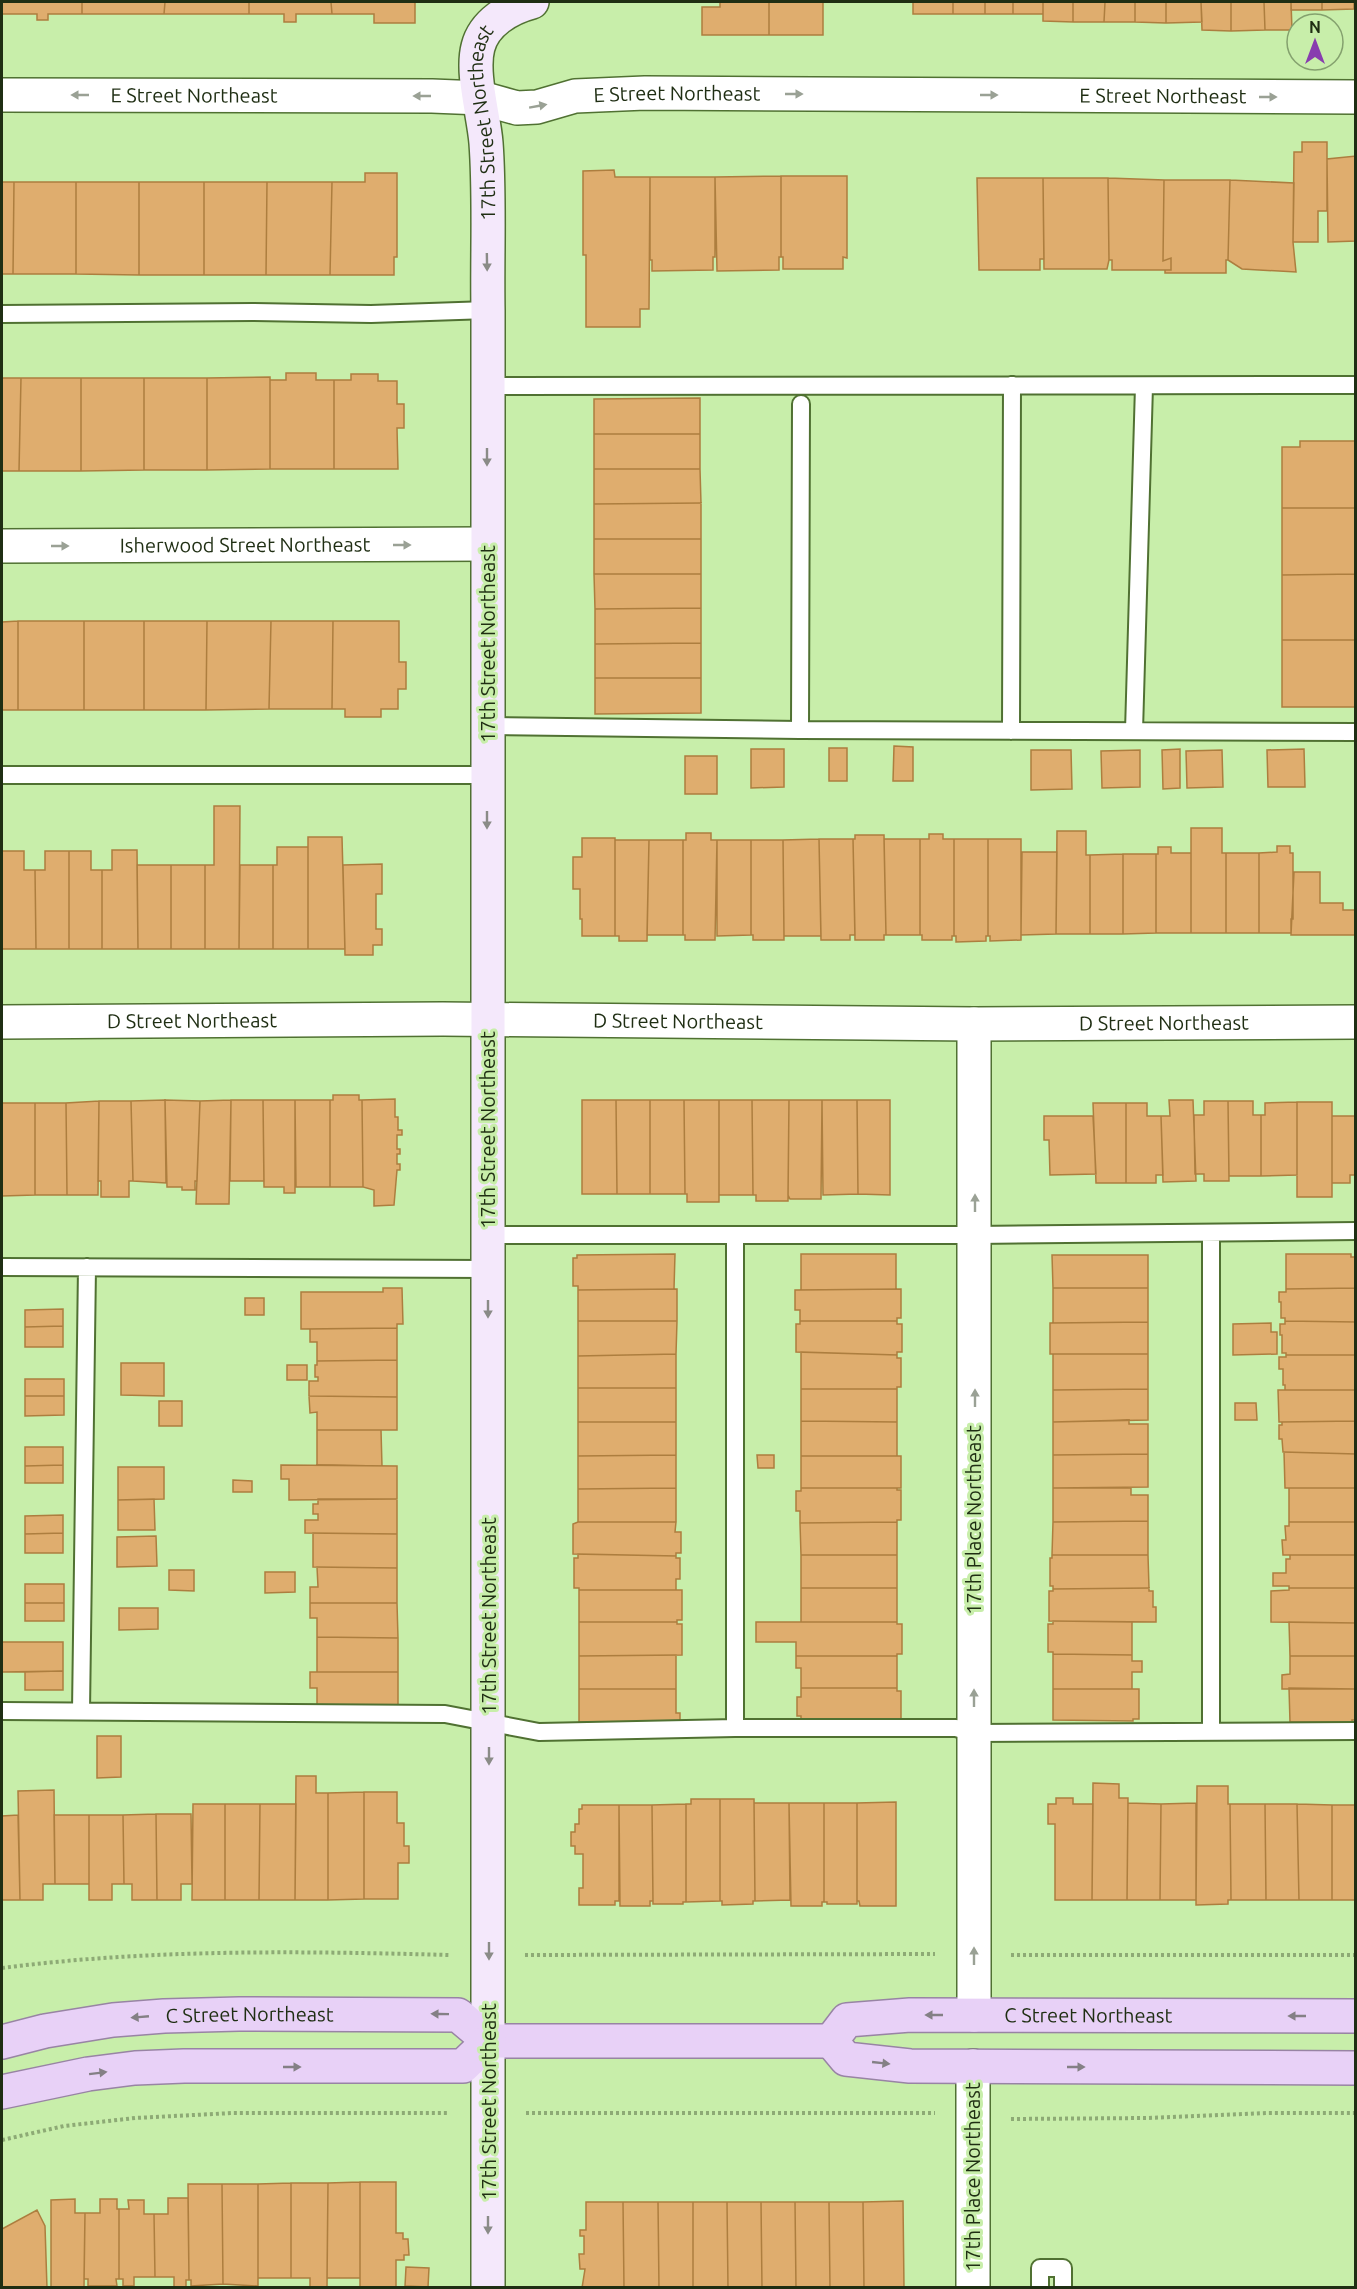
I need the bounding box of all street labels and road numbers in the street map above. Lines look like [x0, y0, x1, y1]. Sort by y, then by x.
street label: 17th Street Northeast [464, 20, 499, 221]
street label: E Street Northeast [593, 81, 761, 106]
street label: E Street Northeast [110, 83, 278, 107]
street label: E Street Northeast [1079, 83, 1247, 107]
street label: Isherwood Street Northeast [120, 532, 371, 557]
street label: 17th Street Northeast [476, 545, 499, 743]
street label: D Street Northeast [107, 1008, 277, 1032]
street label: D Street Northeast [593, 1008, 763, 1033]
street label: D Street Northeast [1079, 1011, 1249, 1034]
street label: 17th Street Northeast [476, 1031, 499, 1229]
street label: 17th Place Northeast [962, 1425, 985, 1615]
street label: 17th Street Northeast [477, 1517, 500, 1715]
street label: C Street Northeast [165, 2002, 334, 2027]
street label: 17th Street Northeast [477, 2003, 500, 2201]
street label: C Street Northeast [1004, 2003, 1173, 2027]
street label: 17th Place Northeast [961, 2082, 984, 2272]

